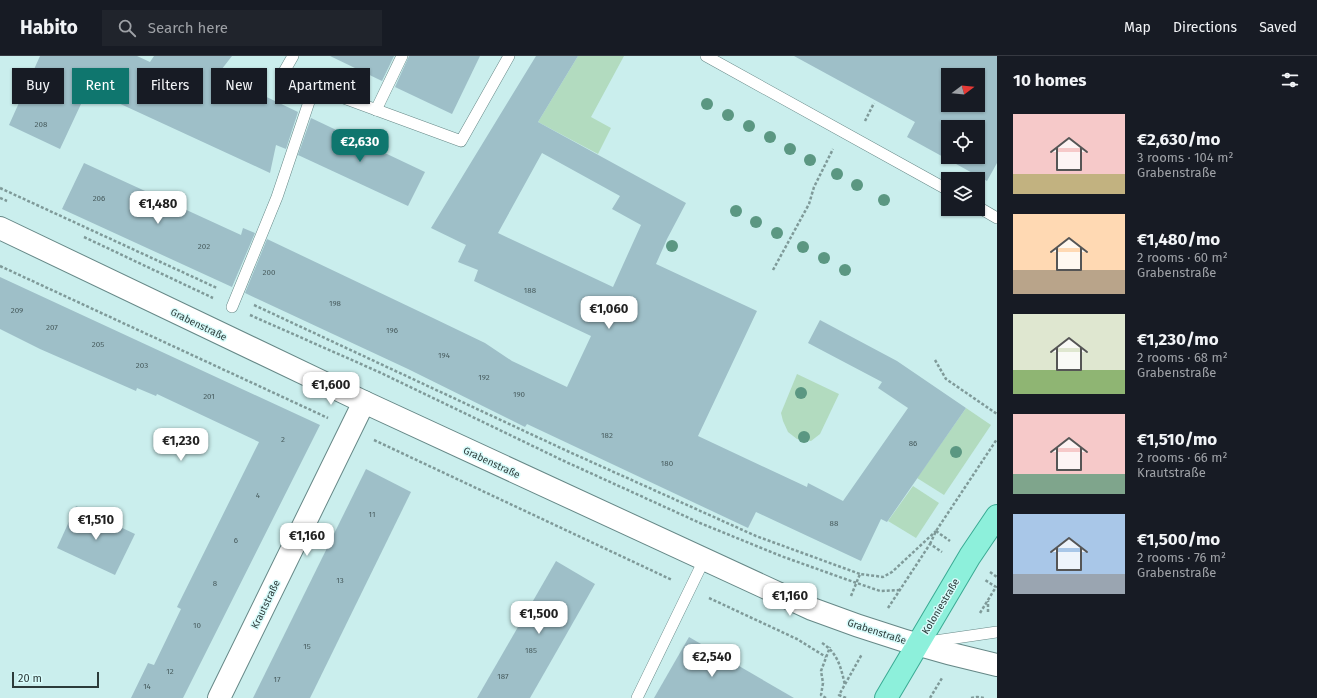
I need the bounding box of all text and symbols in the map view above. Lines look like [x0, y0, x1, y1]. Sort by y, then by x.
search box [102, 10, 382, 46]
text: Habito [20, 16, 78, 39]
icon: search [116, 17, 138, 39]
text: Search here [148, 19, 228, 37]
text: Map [1124, 19, 1151, 36]
text: Directions [1173, 19, 1237, 36]
text: Saved [1259, 19, 1297, 36]
chip: Buy [12, 68, 64, 104]
chip: Rent [72, 68, 129, 104]
chip: Filters [137, 68, 203, 104]
chip: New [211, 68, 267, 104]
chip: Apartment [275, 68, 370, 104]
north arrow [941, 68, 985, 112]
map controls [941, 68, 985, 216]
icon: filters [1279, 69, 1301, 91]
text: 10 homes [1013, 70, 1087, 91]
house number: 208 [35, 120, 48, 129]
button: locate [941, 120, 985, 164]
pin: €2,630 [327, 129, 393, 163]
text: €2,630/mo [1137, 129, 1220, 150]
icon: home [1045, 130, 1093, 178]
text: €2,630 [341, 134, 379, 149]
text: 3 rooms · 104 m² [1137, 150, 1234, 165]
text: Grabenstraße [1137, 165, 1216, 180]
button: layers [941, 172, 985, 216]
pin: €1,480 [125, 191, 191, 225]
house number: 206 [93, 194, 105, 203]
text: €1,480 [139, 196, 177, 211]
text: €1,480/mo [1137, 229, 1220, 250]
icon: home [1045, 230, 1093, 278]
house number: 202 [198, 242, 210, 251]
text: 2 rooms · 60 m² [1137, 250, 1228, 265]
text: Grabenstraße [1137, 265, 1216, 280]
house number: 200 [263, 268, 276, 277]
house number: 188 [524, 286, 537, 295]
pin: €1,060 [576, 296, 642, 330]
house number: 198 [329, 299, 342, 308]
text: €1,060 [590, 301, 628, 316]
house number: 209 [11, 306, 23, 315]
street label: Grabenstraße [168, 306, 229, 344]
house number: 207 [46, 323, 58, 332]
house number: 196 [386, 326, 398, 335]
text: €1,230/mo [1137, 329, 1219, 350]
icon: home [1045, 330, 1093, 378]
house number: 205 [92, 340, 104, 349]
text: 2 rooms · 68 m² [1137, 350, 1228, 365]
house number: 194 [438, 351, 451, 360]
house number: 203 [136, 361, 148, 370]
text: Grabenstraße [1137, 365, 1216, 380]
pin: €1,600 [298, 372, 364, 406]
house number: 192 [478, 373, 490, 382]
text: €1,600 [312, 377, 350, 392]
house number: 190 [513, 390, 526, 399]
house number: 201 [203, 392, 215, 401]
pin: €1,230 [148, 428, 214, 462]
text: €1,510/mo [1137, 429, 1217, 450]
icon: home [1045, 430, 1093, 478]
house number: 182 [601, 431, 613, 440]
text: €1,230 [162, 433, 200, 448]
house number: 2 [281, 435, 285, 444]
house number: 86 [909, 439, 917, 448]
street label: Grabenstraße [461, 445, 522, 481]
text: 2 rooms · 66 m² [1137, 450, 1228, 465]
house number: 180 [661, 459, 674, 468]
text: Krautstraße [1137, 465, 1206, 480]
house number: 4 [256, 491, 261, 500]
pin: €1,510 [63, 507, 129, 541]
house number: 11 [369, 510, 375, 519]
text: €1,510 [78, 512, 114, 527]
house number: 88 [830, 519, 839, 528]
pin: €1,160 [274, 523, 340, 557]
text: €1,160 [289, 528, 325, 543]
text: €1,500/mo [1137, 529, 1220, 550]
icon: home [1045, 530, 1093, 578]
house number: 6 [234, 536, 238, 545]
text: 2 rooms · 76 m² [1137, 550, 1226, 565]
text: Grabenstraße [1137, 565, 1216, 580]
house number: 13 [336, 576, 344, 585]
street label: Koloniestraße [919, 576, 962, 637]
street label: Krautstraße [249, 578, 283, 631]
house number: 8 [213, 579, 218, 588]
pin: €1,160 [757, 583, 823, 617]
text: €1,160 [772, 588, 808, 603]
pin: €1,500 [506, 601, 572, 635]
text: €1,500 [520, 606, 558, 621]
street label: Grabenstraße [846, 617, 908, 647]
house number: 10 [193, 621, 201, 630]
house number: 15 [303, 642, 311, 651]
pin: €2,540 [679, 644, 745, 678]
house number: 185 [525, 646, 537, 655]
text: €2,540 [692, 649, 732, 664]
house number: 12 [166, 667, 174, 676]
scale bar [12, 670, 99, 689]
text: 20 m [18, 672, 42, 685]
house number: 187 [497, 672, 509, 681]
house number: 17 [273, 675, 281, 684]
house number: 14 [143, 682, 152, 691]

